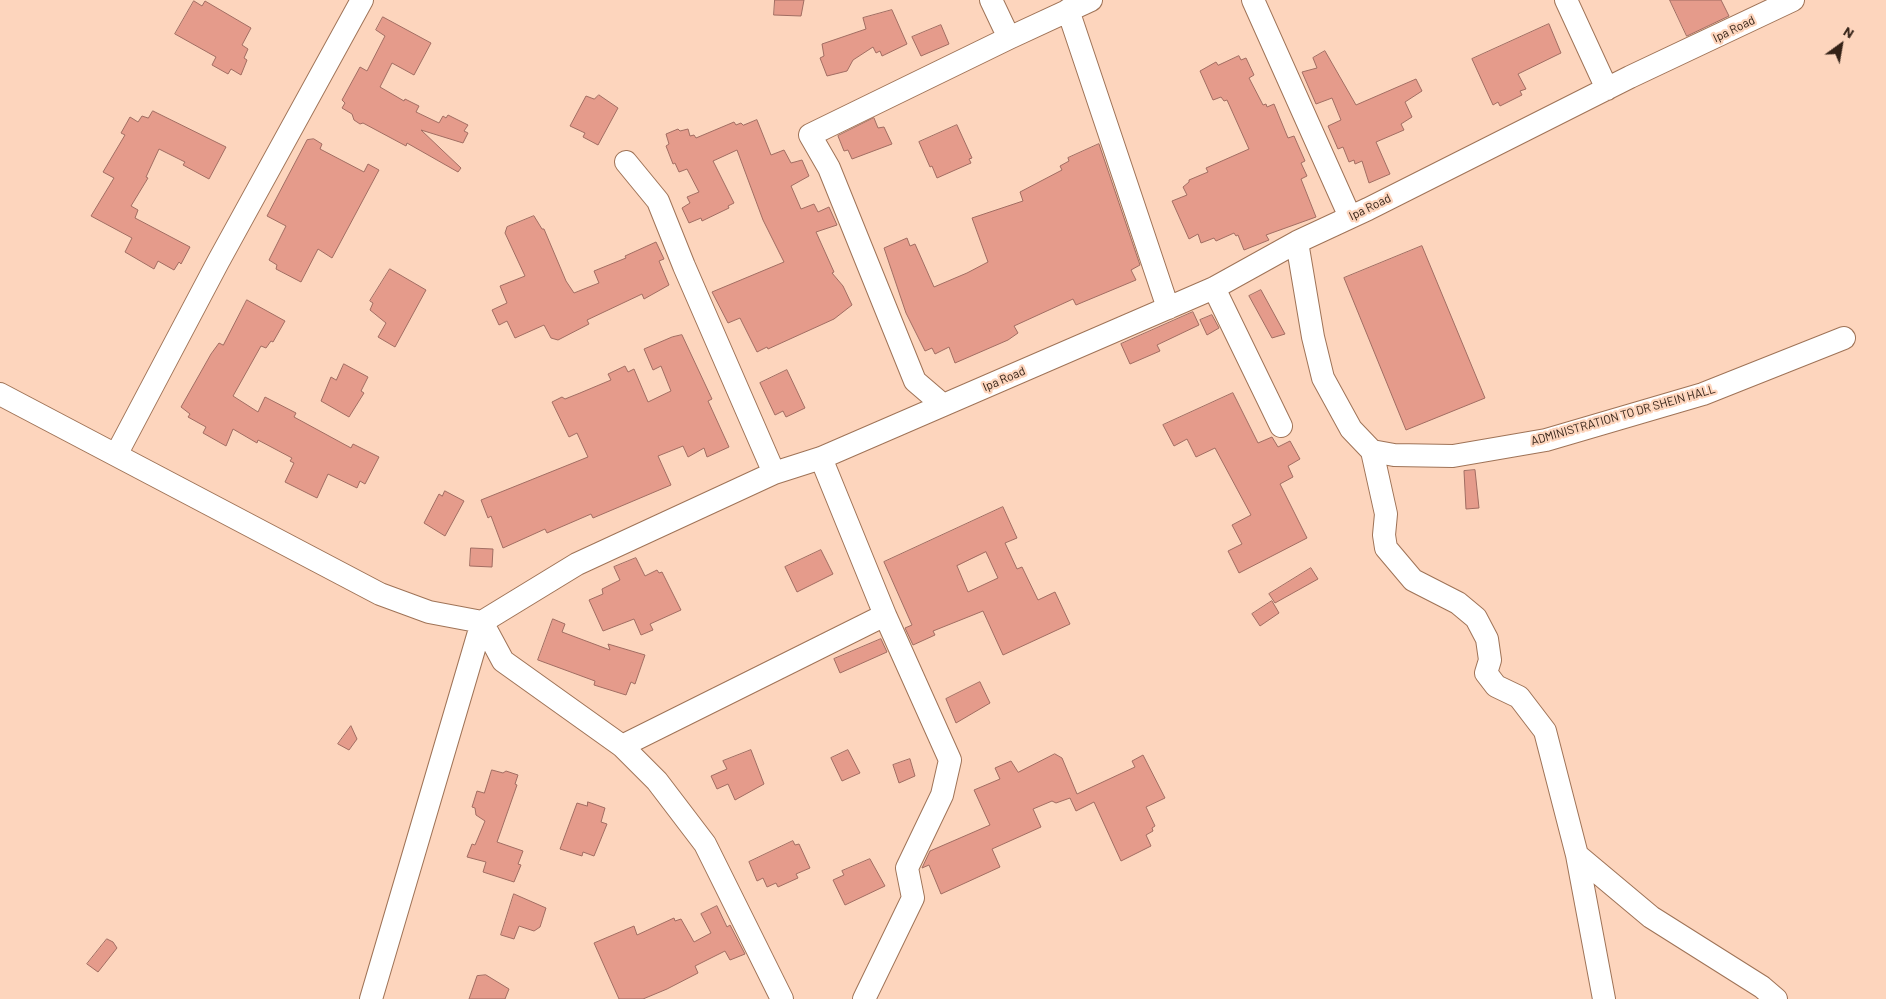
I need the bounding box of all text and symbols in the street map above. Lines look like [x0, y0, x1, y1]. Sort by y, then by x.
street label: Ipa Road [1711, 13, 1757, 45]
north arrow [1816, 20, 1866, 70]
text: N [1841, 22, 1858, 42]
street label: Ipa Road [1347, 191, 1393, 223]
street label: Ipa Road [981, 364, 1027, 394]
street label: ADMINISTRATION TO DR SHEIN HALL [1529, 382, 1717, 448]

